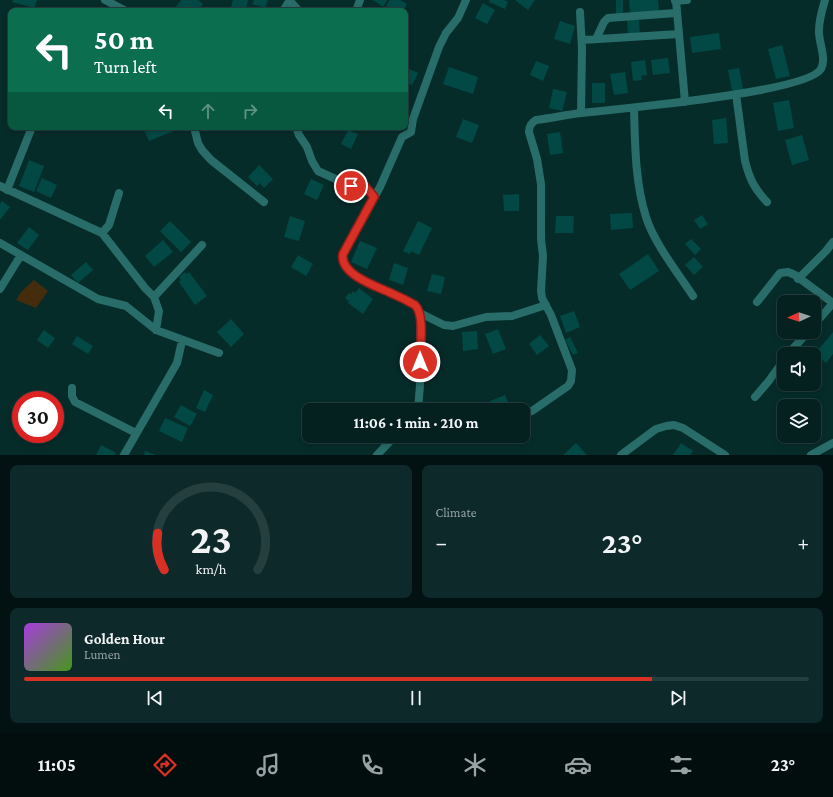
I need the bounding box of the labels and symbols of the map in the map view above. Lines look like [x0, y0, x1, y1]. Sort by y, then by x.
pin [334, 169, 368, 203]
north arrow [777, 295, 821, 339]
position arrow [399, 341, 441, 383]
speed limit sign: 30 [12, 391, 64, 443]

